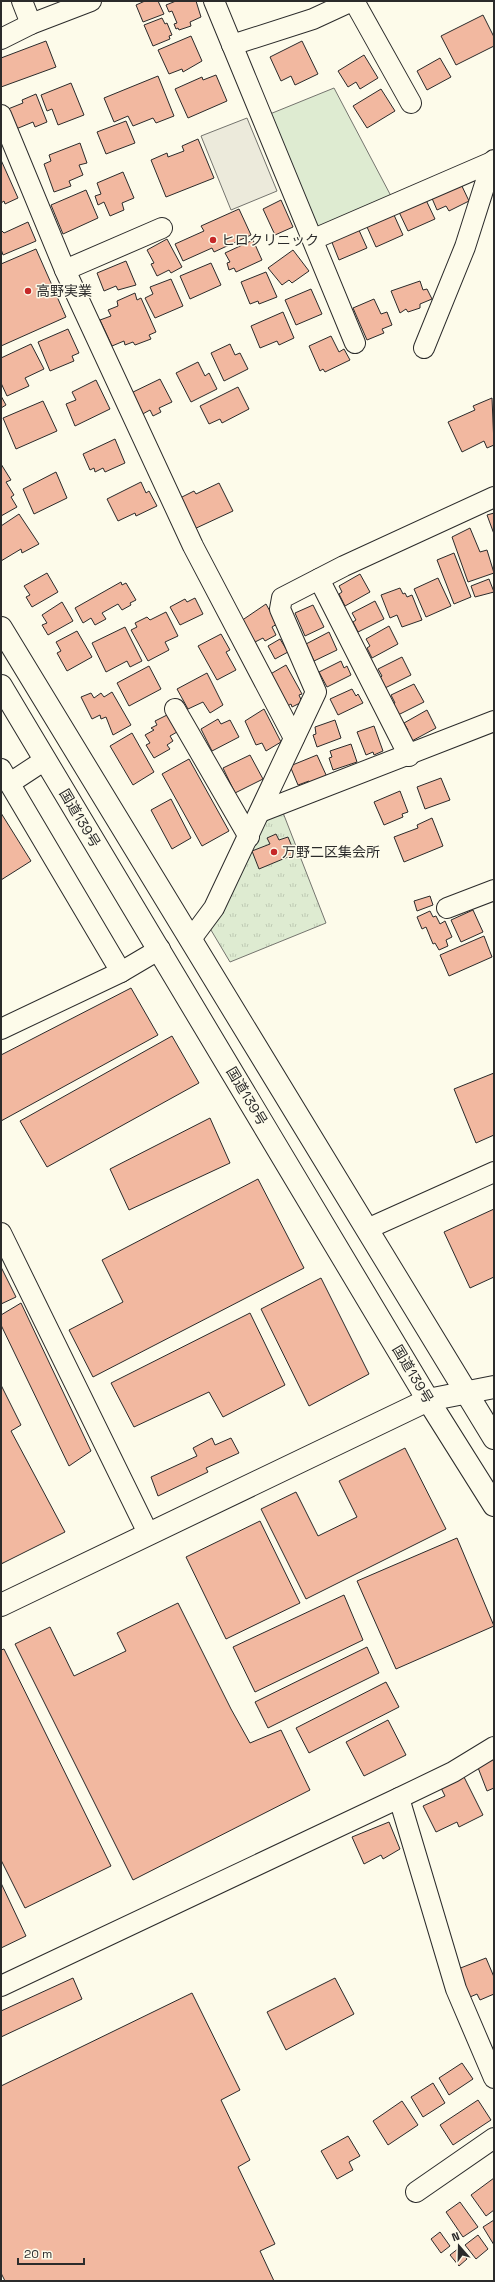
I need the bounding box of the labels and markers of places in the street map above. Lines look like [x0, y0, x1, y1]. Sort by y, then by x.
place label: ヒロクリニック [221, 231, 319, 249]
marker: ヒロクリニック [208, 235, 218, 245]
place label: 高野実業 [36, 282, 92, 300]
marker: 高野実業 [23, 286, 33, 296]
place label: 万野二区集会所 [282, 843, 380, 861]
marker: 万野二区集会所 [269, 847, 279, 857]

